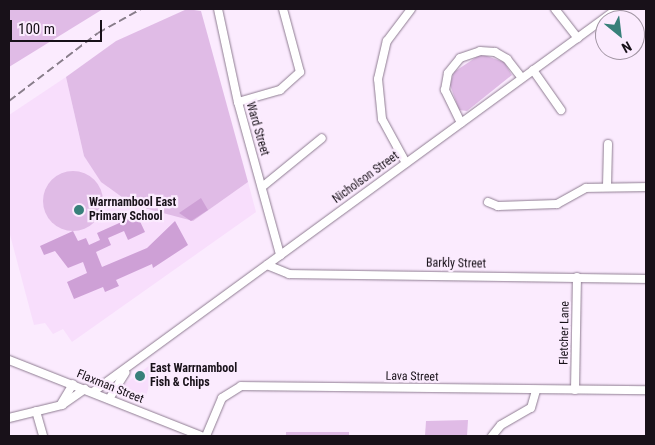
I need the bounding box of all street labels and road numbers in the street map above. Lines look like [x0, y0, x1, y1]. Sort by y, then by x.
street label: Ward Street [242, 101, 272, 157]
street label: Nicholson Street [330, 149, 402, 207]
street label: Barkly Street [426, 256, 486, 272]
street label: Fletcher Lane [557, 301, 573, 365]
street label: Flaxman Street [74, 367, 146, 407]
street label: Lava Street [385, 369, 439, 385]

